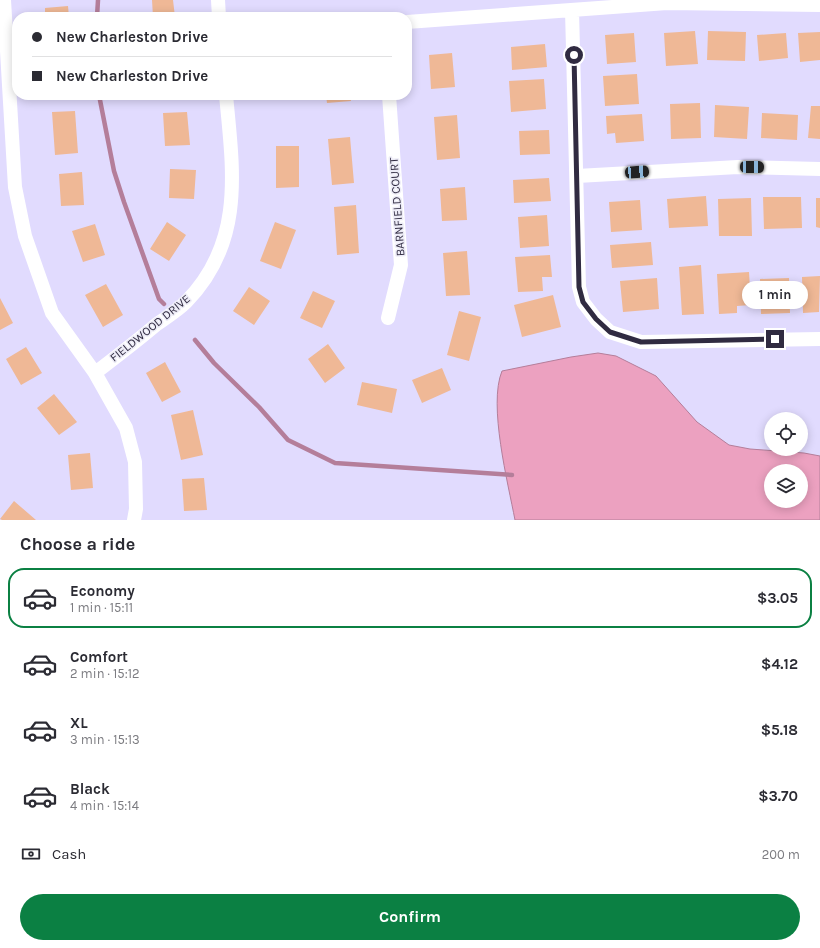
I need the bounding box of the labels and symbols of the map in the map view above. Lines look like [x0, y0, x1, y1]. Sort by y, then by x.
route start [565, 46, 583, 64]
street label: BARNFIELD COURT [387, 157, 407, 257]
car [740, 161, 764, 173]
car [625, 165, 649, 179]
callout: 1 min [742, 281, 808, 309]
street label: FIELDWOOD DRIVE [107, 291, 193, 365]
route end [766, 330, 784, 348]

